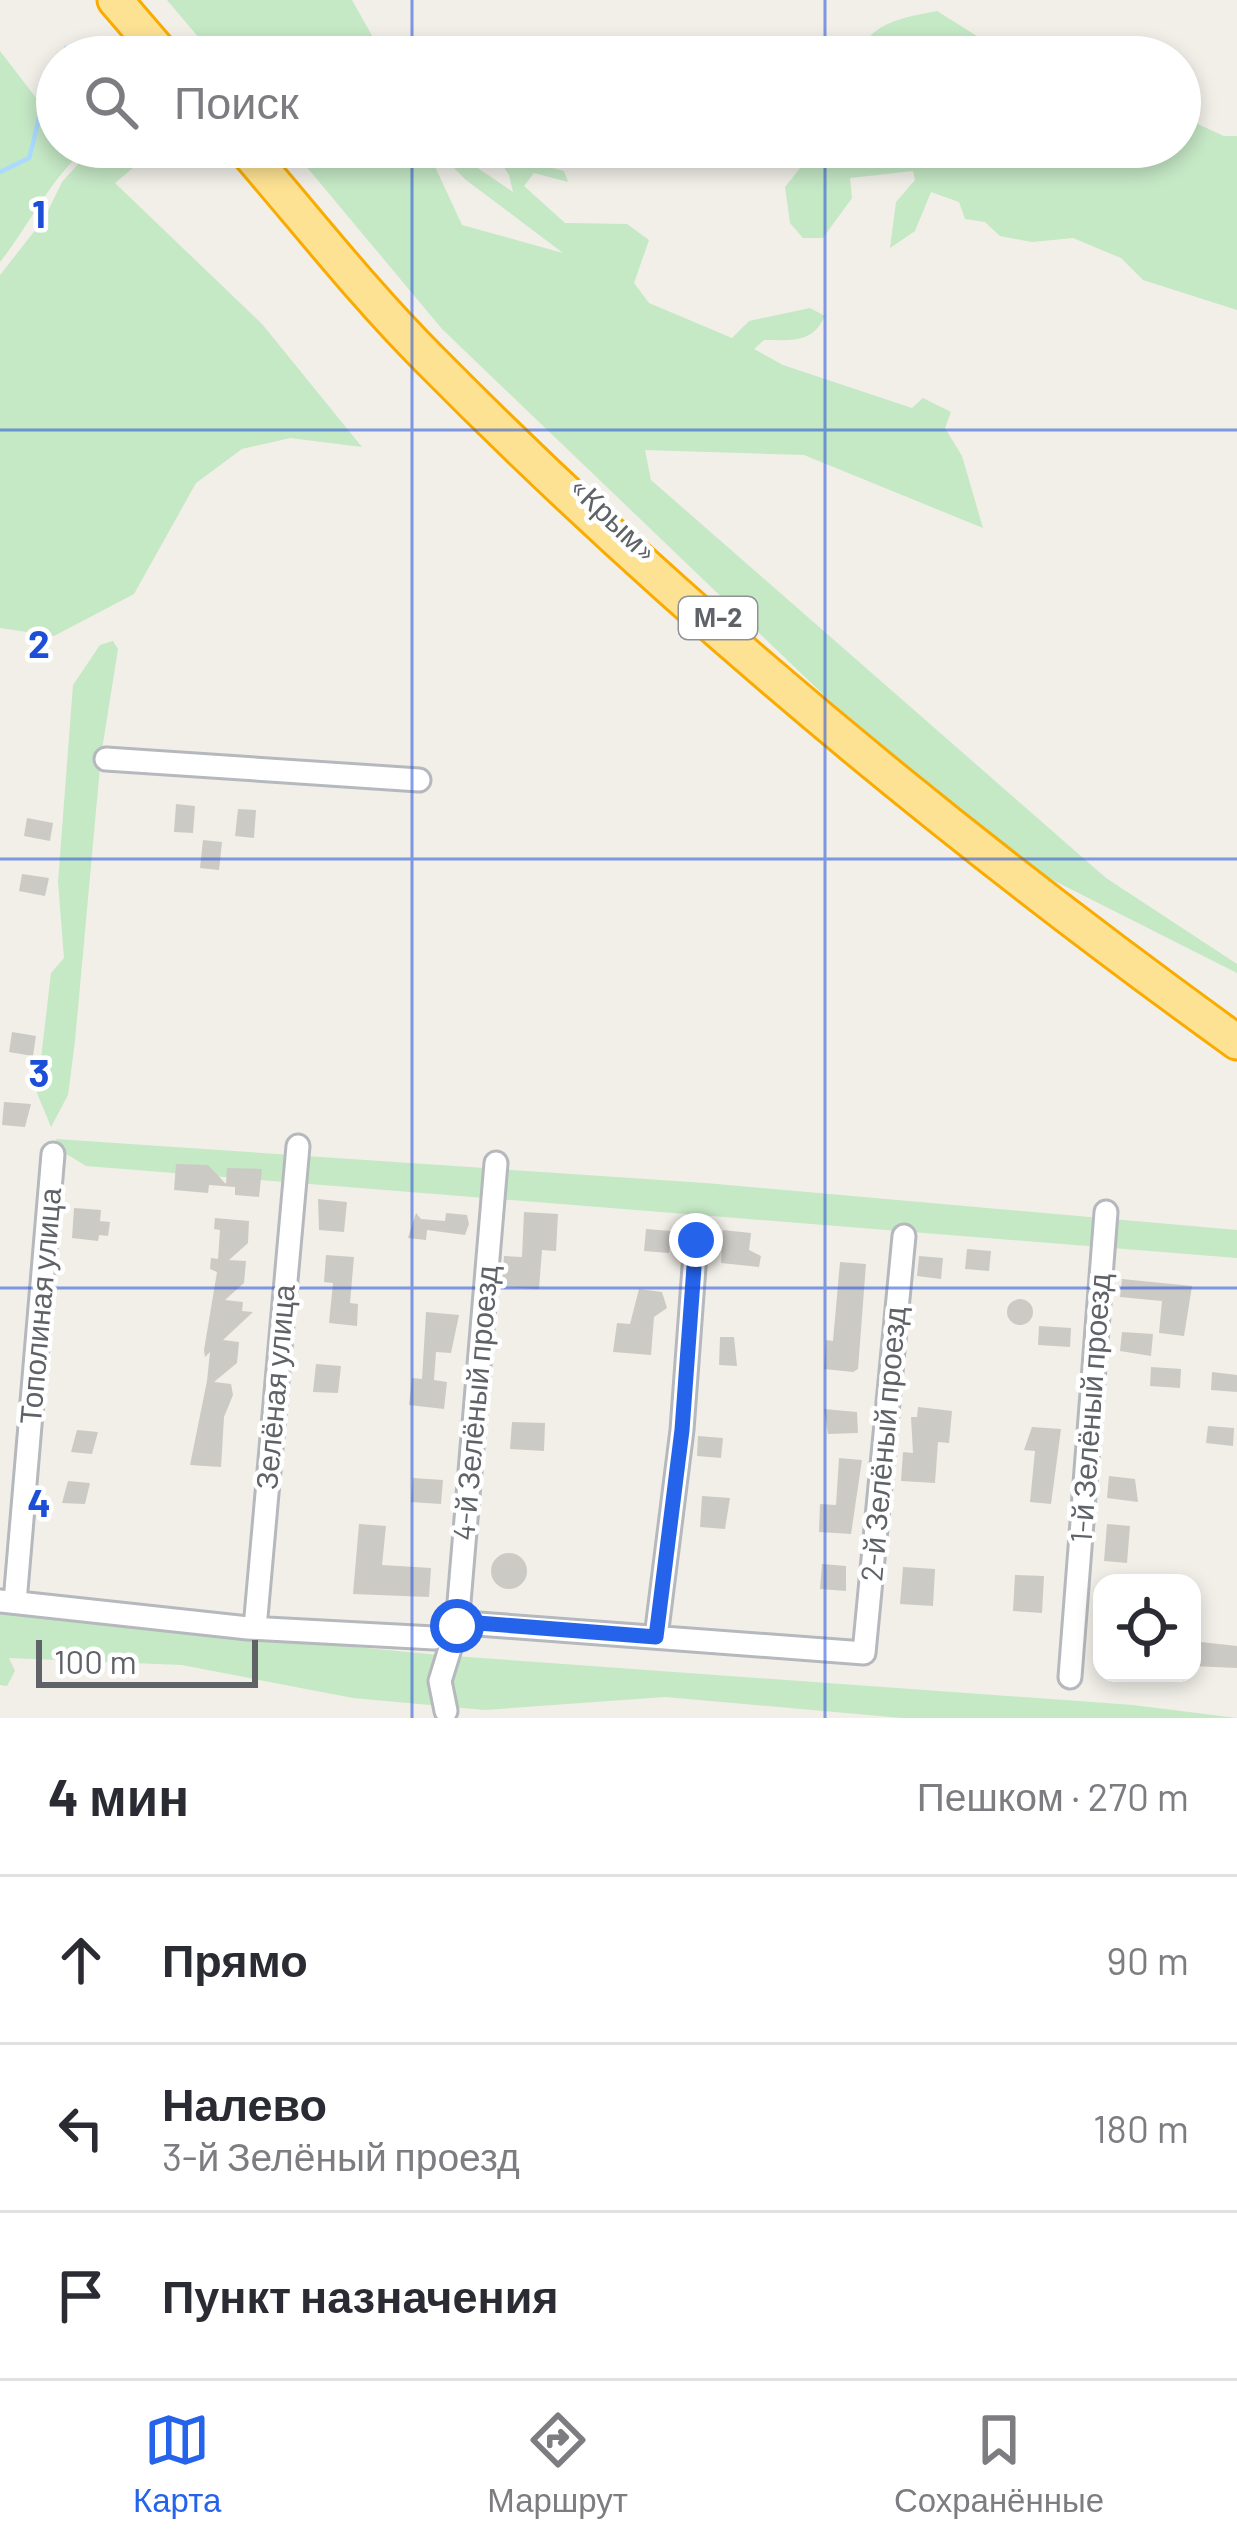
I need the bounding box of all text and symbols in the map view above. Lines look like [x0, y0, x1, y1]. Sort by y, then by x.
search box [36, 36, 1201, 168]
icon: search [78, 69, 144, 135]
text: Поиск [174, 74, 299, 128]
text: 1 [32, 189, 46, 236]
street label: «Крым» [563, 468, 666, 569]
road number: М-2 [679, 597, 757, 639]
text: 2 [28, 619, 50, 666]
text: 3 [28, 1048, 50, 1095]
street label: Тополиная улица [11, 1186, 67, 1426]
route end [669, 1213, 723, 1267]
street label: 4-й Зелёный проезд [444, 1264, 504, 1542]
street label: 1-й Зелёный проезд [1062, 1272, 1116, 1544]
street label: Зелёная улица [247, 1282, 301, 1491]
street label: 2-й Зелёный проезд [852, 1305, 912, 1583]
text: 4 [27, 1478, 51, 1525]
map controls [1093, 1574, 1201, 1682]
button: locate [1093, 1574, 1201, 1682]
route start [430, 1599, 484, 1653]
scale bar [36, 1634, 258, 1687]
text: 100 m [54, 1641, 137, 1681]
text: 4 мин [48, 1765, 189, 1826]
text: Пешком · 270 m [917, 1772, 1189, 1819]
icon: ahead [48, 1927, 114, 1993]
text: Прямо [162, 1932, 308, 1986]
text: 90 m [1107, 1936, 1189, 1983]
text: Налево [162, 2076, 327, 2130]
icon: left [48, 2095, 114, 2161]
text: 180 m [1093, 2104, 1189, 2151]
text: 3-й Зелёный проезд [162, 2132, 520, 2179]
icon: arrive [48, 2263, 114, 2329]
text: Пункт назначения [162, 2268, 559, 2322]
tab: Карта [133, 2407, 221, 2520]
tab: Маршрут [487, 2407, 628, 2520]
tab: Сохранённые [894, 2407, 1104, 2520]

